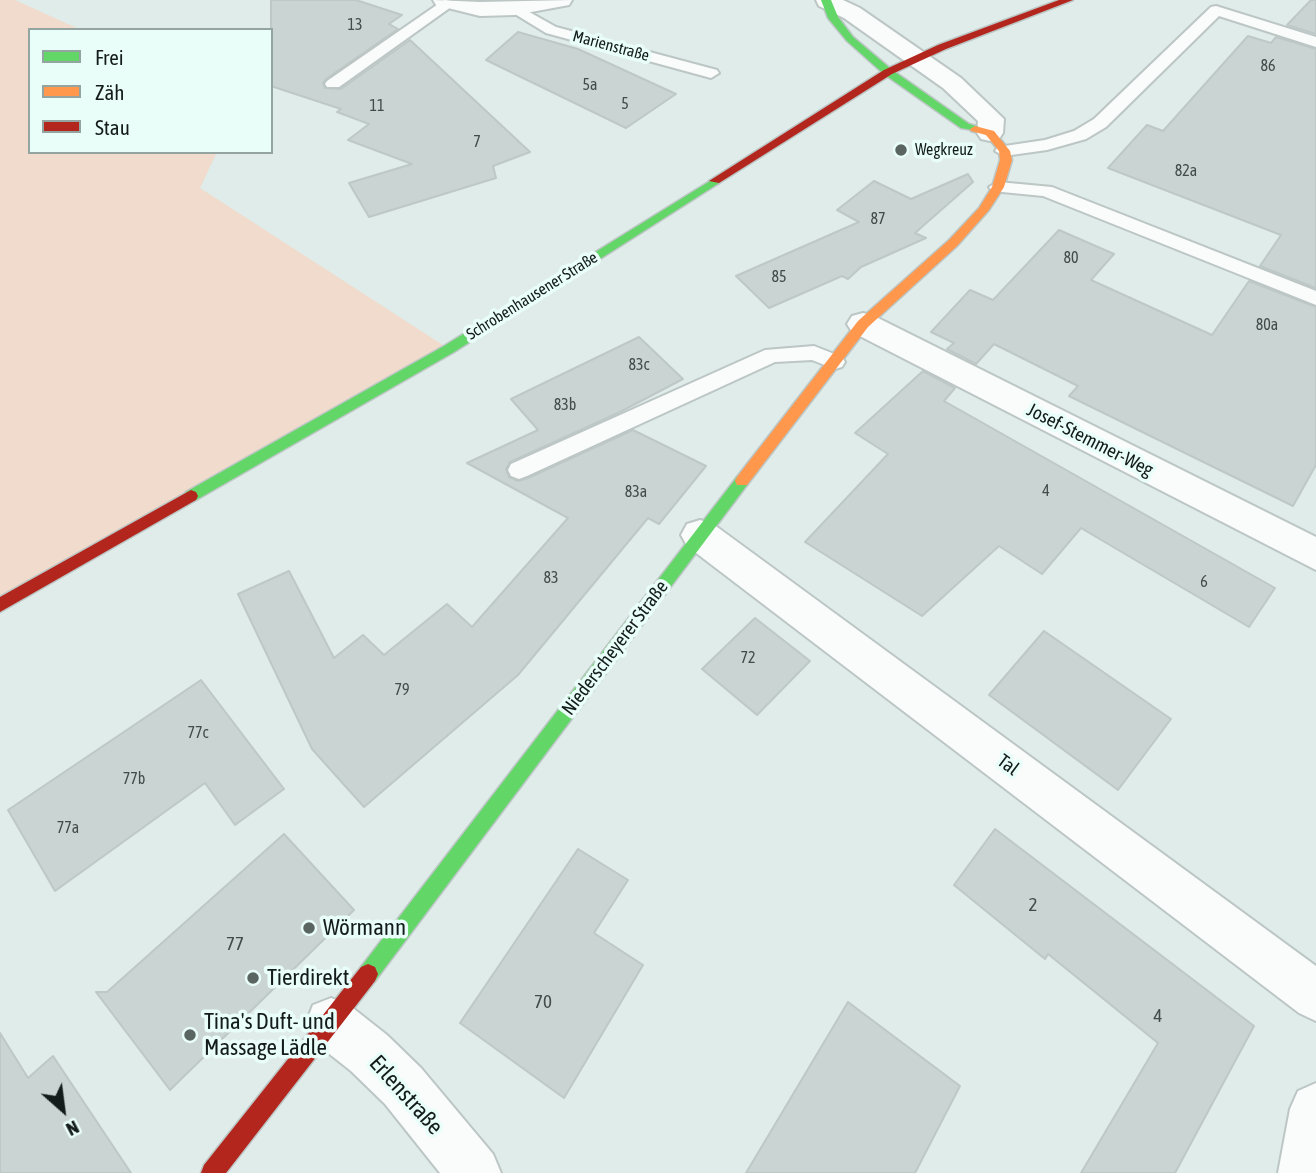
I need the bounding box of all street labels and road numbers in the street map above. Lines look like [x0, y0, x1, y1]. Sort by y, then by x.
street label: Marienstraße [571, 27, 651, 65]
street label: Schrobenhausener Straße [463, 248, 601, 344]
street label: Josef-Stemmer-Weg [1023, 398, 1157, 482]
street label: Niederscheyerer Straße [557, 576, 673, 720]
street label: Tal [993, 750, 1023, 780]
street label: Erlenstraße [363, 1050, 449, 1140]

